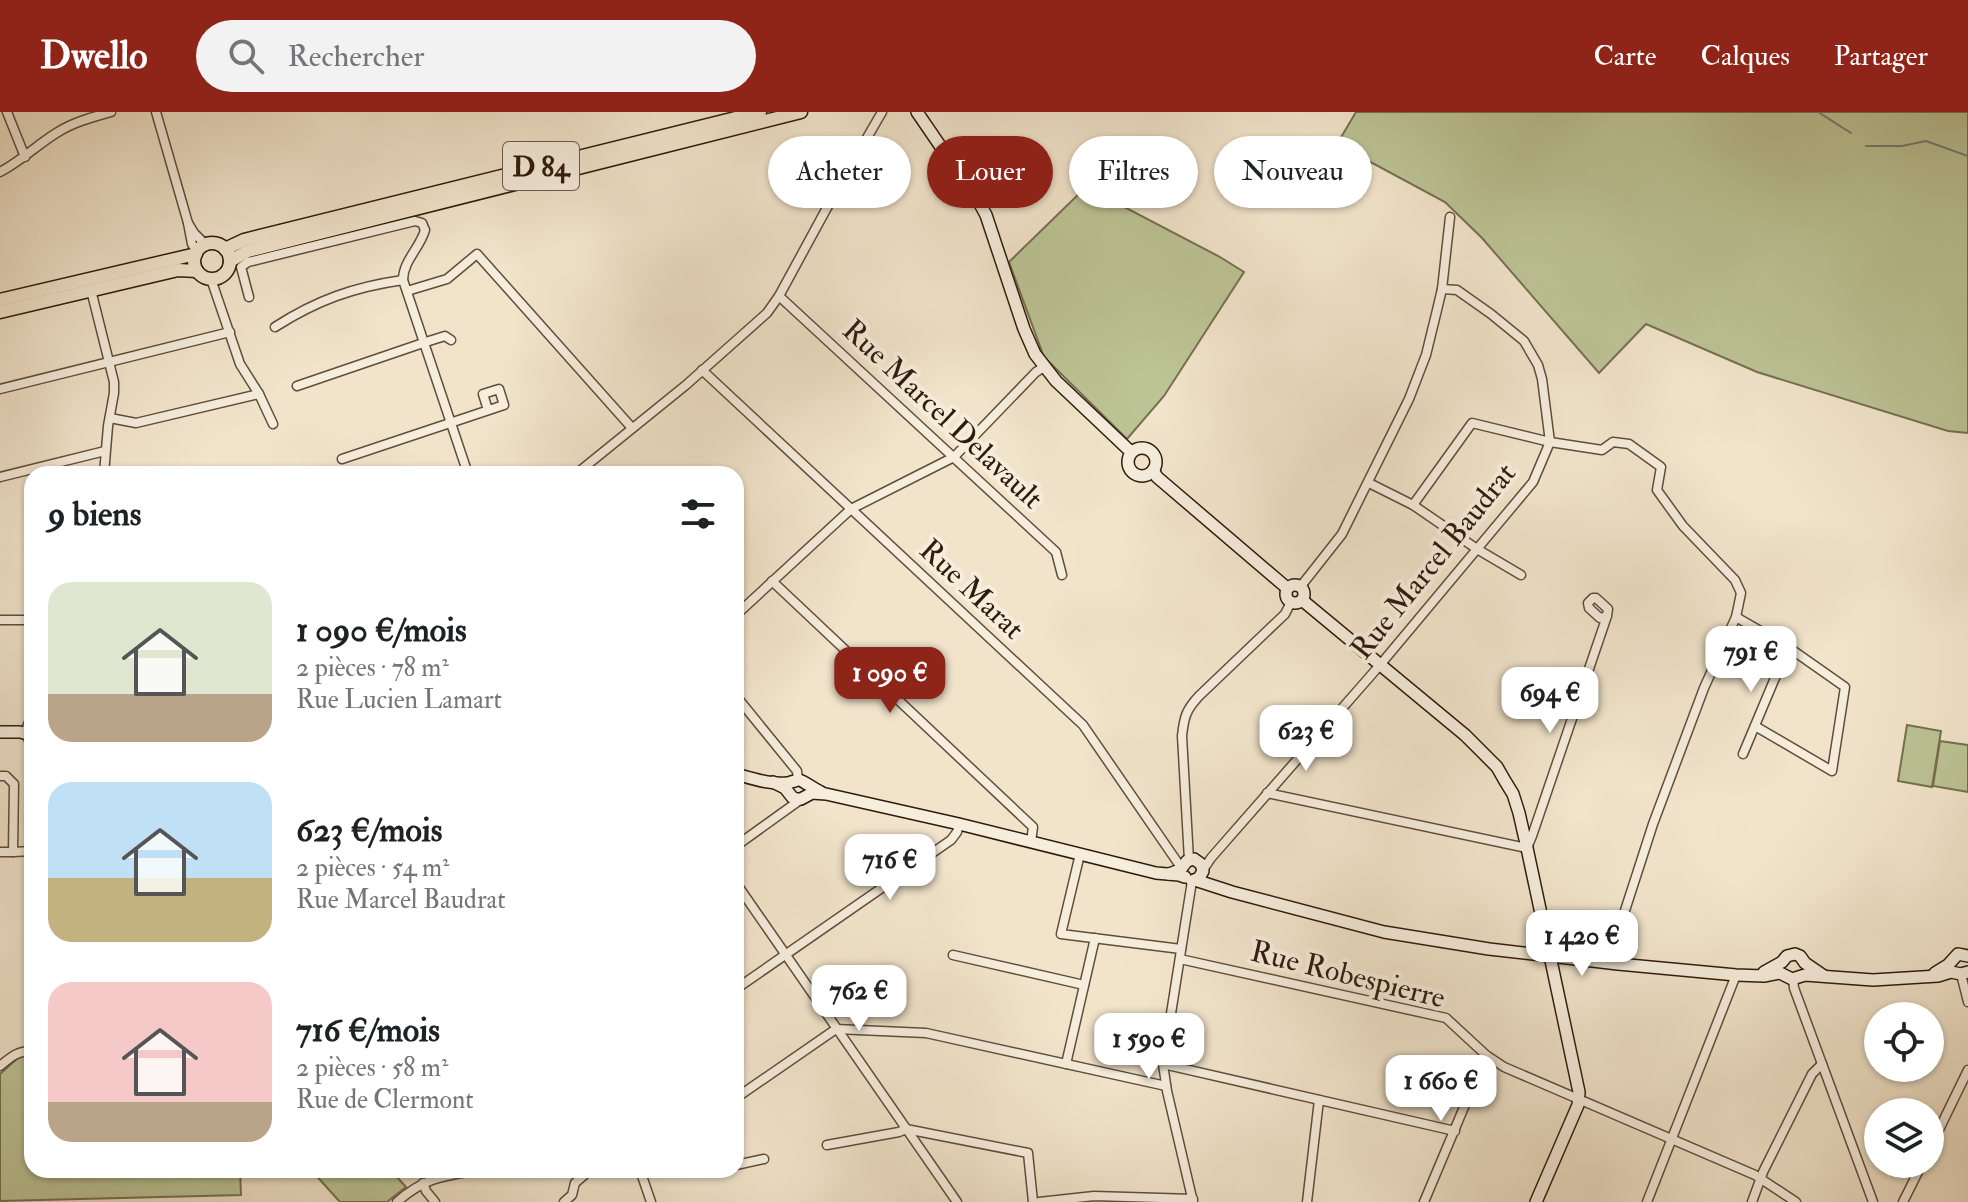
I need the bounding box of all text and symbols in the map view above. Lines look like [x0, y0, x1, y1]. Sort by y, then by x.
search box [196, 20, 756, 92]
text: Dwello [40, 32, 148, 80]
icon: search [224, 34, 268, 78]
text: Rechercher [288, 38, 424, 75]
text: Carte [1593, 39, 1657, 74]
text: Calques [1701, 39, 1790, 74]
text: Partager [1834, 39, 1928, 74]
chip: Acheter [768, 136, 911, 208]
chip: Louer [927, 136, 1053, 208]
chip: Filtres [1069, 136, 1198, 208]
chip: Nouveau [1214, 136, 1372, 208]
road number: D 84 [503, 142, 579, 190]
street label: Rue Marcel Delavault [835, 312, 1051, 517]
street label: Rue Marcel Baudrat [1343, 455, 1524, 667]
icon: filters [676, 492, 720, 536]
text: 9 biens [48, 493, 141, 536]
street label: Rue Marat [912, 532, 1032, 647]
text: 1 090 €/mois [296, 609, 467, 652]
icon: home [112, 614, 208, 710]
pin: 791 € [1695, 626, 1807, 694]
text: 791 € [1723, 636, 1779, 668]
pin: 1 090 € [816, 647, 964, 715]
text: 2 pièces · 78 m² [296, 652, 449, 684]
text: 1 090 € [852, 657, 928, 689]
pin: 694 € [1494, 667, 1606, 735]
text: 694 € [1519, 677, 1581, 709]
text: Rue Lucien Lamart [296, 684, 502, 716]
pin: 623 € [1250, 705, 1362, 773]
text: 623 € [1278, 715, 1334, 747]
text: 623 €/mois [296, 809, 443, 852]
icon: home [112, 814, 208, 910]
pin: 716 € [834, 834, 946, 902]
text: 716 € [863, 844, 917, 876]
text: 2 pièces · 54 m² [296, 852, 449, 884]
text: Rue Marcel Baudrat [296, 884, 506, 916]
pin: 1 420 € [1508, 910, 1656, 978]
text: 1 420 € [1544, 920, 1620, 952]
street label: Rue Robespierre [1247, 932, 1449, 1016]
pin: 762 € [803, 965, 915, 1033]
text: 762 € [830, 975, 888, 1007]
map controls [1864, 1002, 1944, 1178]
button: locate [1864, 1002, 1944, 1082]
text: 716 €/mois [296, 1009, 440, 1052]
pin: 1 590 € [1075, 1013, 1223, 1081]
icon: home [112, 1014, 208, 1110]
text: 1 590 € [1112, 1023, 1186, 1055]
text: 2 pièces · 58 m² [296, 1052, 448, 1084]
pin: 1 660 € [1367, 1055, 1515, 1123]
text: 1 660 € [1404, 1065, 1478, 1097]
text: Rue de Clermont [296, 1084, 474, 1116]
button: layers [1864, 1098, 1944, 1178]

